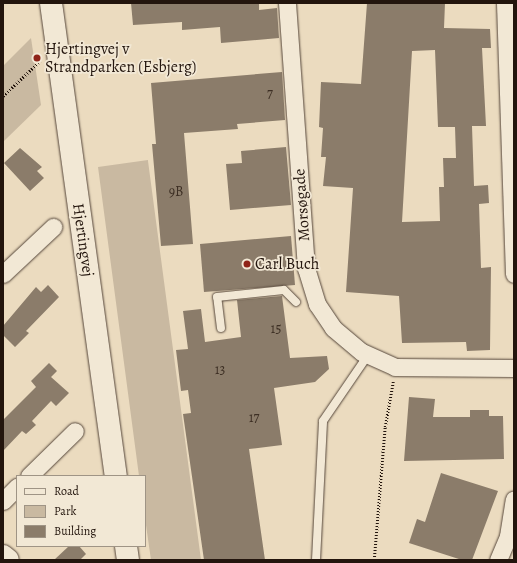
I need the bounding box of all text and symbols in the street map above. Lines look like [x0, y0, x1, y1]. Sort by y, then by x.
place label: Hjertingvej v Strandparken (Esbjerg) [45, 39, 196, 77]
marker: Hjertingvej v Strandparken (Esbjerg) [32, 53, 42, 63]
house number: 7 [267, 86, 273, 102]
street label: Morsøgade [290, 168, 314, 242]
house number: 9B [169, 184, 183, 200]
street label: Hjertingvej [68, 202, 98, 278]
place label: Carl Buch [255, 254, 319, 274]
marker: Carl Buch [242, 259, 252, 269]
house number: 15 [271, 321, 281, 337]
house number: 13 [215, 362, 225, 378]
house number: 17 [249, 410, 259, 426]
legend [16, 475, 146, 547]
text: Road [54, 483, 79, 499]
text: Park [54, 503, 77, 519]
text: Building [54, 523, 96, 539]

